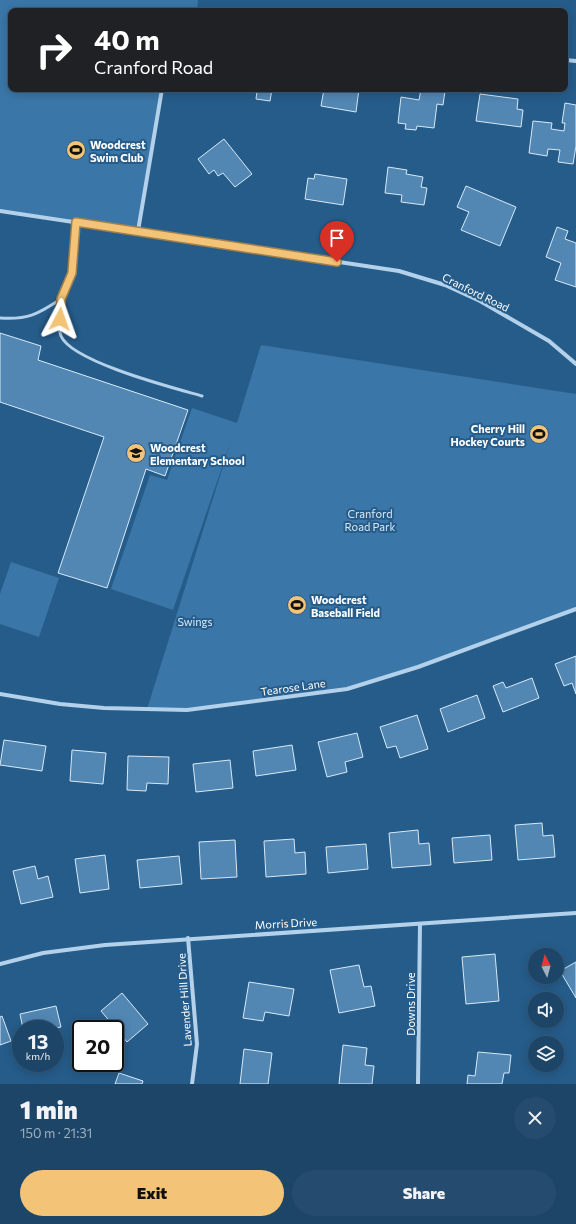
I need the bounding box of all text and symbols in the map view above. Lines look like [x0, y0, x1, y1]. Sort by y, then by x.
text: 40 m [94, 22, 160, 56]
icon: right [28, 24, 80, 76]
text: Cranford Road [94, 56, 213, 78]
place label: Woodcrest Swim Club [90, 138, 146, 164]
sports icon: Woodcrest Swim Club [65, 139, 87, 161]
pin [320, 221, 354, 262]
icon: arrive [326, 227, 348, 249]
street label: Cranford Road [440, 270, 512, 314]
position arrow [39, 298, 81, 340]
place label: Cherry Hill Hockey Courts [450, 422, 525, 448]
sports icon: Cherry Hill Hockey Courts [528, 423, 550, 445]
place label: Woodcrest Elementary School [150, 441, 245, 467]
school or university icon: Woodcrest Elementary School [125, 442, 147, 464]
park label: Cranford Road Park [345, 507, 395, 533]
place label: Woodcrest Baseball Field [311, 593, 380, 619]
sports icon: Woodcrest Baseball Field [286, 594, 308, 616]
park label: Swings [177, 615, 213, 628]
street label: Tearose Lane [260, 676, 327, 698]
street label: Morris Drive [255, 915, 318, 931]
north arrow [528, 948, 564, 984]
map controls [528, 948, 564, 1072]
street label: Lavender Hill Drive [174, 953, 194, 1047]
street label: Downs Drive [404, 972, 417, 1036]
button: sound [528, 992, 564, 1028]
speed limit sign: 20 [72, 1020, 124, 1072]
text: 13 [28, 1029, 48, 1053]
button: layers [528, 1036, 564, 1072]
text: km/h [26, 1050, 50, 1062]
text: 1 min [20, 1095, 78, 1124]
button: close [514, 1097, 556, 1139]
text: 150 m · 21:31 [20, 1125, 92, 1141]
button: Exit [20, 1170, 284, 1216]
button: Share [292, 1170, 556, 1216]

